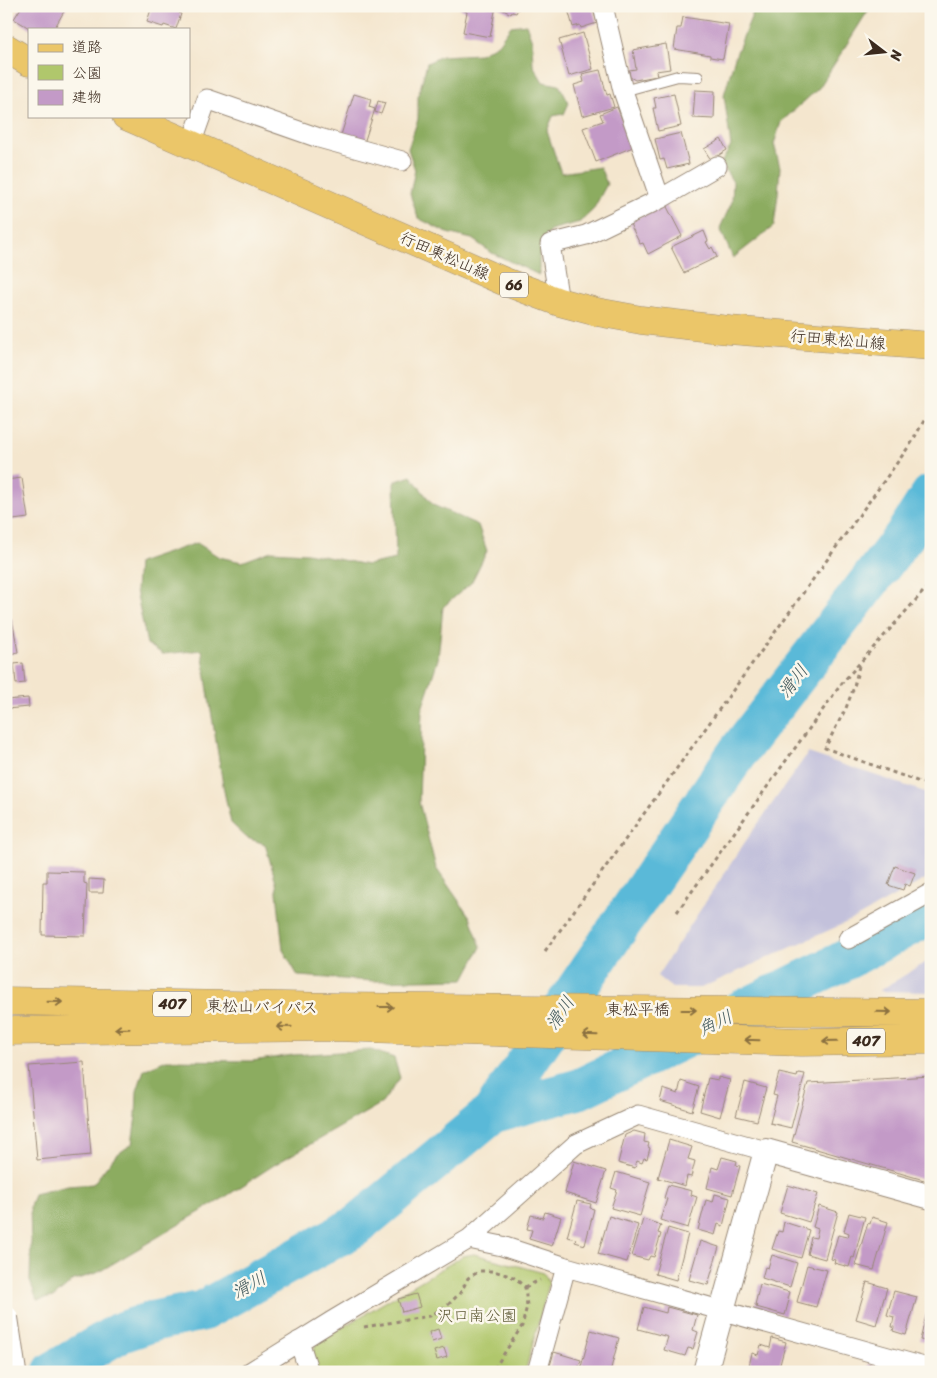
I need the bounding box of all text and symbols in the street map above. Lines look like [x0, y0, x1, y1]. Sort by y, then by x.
legend [28, 28, 190, 118]
north arrow [860, 28, 910, 78]
text: 道路 [72, 34, 102, 60]
text: N [883, 46, 910, 64]
text: 公園 [72, 60, 102, 86]
text: 建物 [72, 84, 102, 110]
street label: 行田東松山線 [395, 223, 495, 288]
road number: 66 [500, 272, 528, 298]
street label: 行田東松山線 [789, 321, 887, 358]
water label: 滑川 [769, 657, 817, 705]
water label: 滑川 [537, 989, 583, 1037]
street label: 東松山バイパス [206, 991, 318, 1022]
road number: 407 [153, 992, 191, 1016]
street label: 東松平橋 [606, 995, 670, 1024]
one-way arrow [46, 997, 63, 1007]
water label: 角川 [692, 1001, 738, 1045]
one-way arrow [378, 1002, 394, 1012]
one-way arrow [680, 1005, 697, 1015]
one-way arrow [876, 1007, 892, 1017]
one-way arrow [276, 1022, 292, 1032]
one-way arrow [114, 1024, 130, 1034]
road number: 407 [847, 1028, 885, 1054]
one-way arrow [582, 1030, 598, 1040]
one-way arrow [745, 1035, 761, 1045]
one-way arrow [822, 1037, 838, 1046]
water label: 滑川 [225, 1262, 273, 1308]
park label: 沢口南公園 [437, 1301, 517, 1330]

